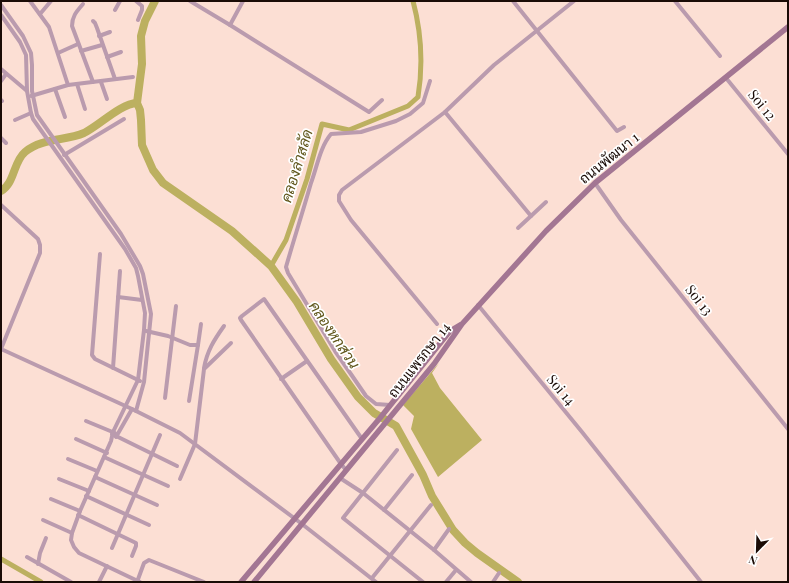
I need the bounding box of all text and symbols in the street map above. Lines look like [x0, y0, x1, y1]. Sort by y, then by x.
street label: Soi 12 [744, 85, 781, 124]
water label: คลองลำสลัด [275, 127, 317, 205]
street label: ถนนพัฒนา 1 [575, 128, 643, 188]
street label: Soi 13 [681, 280, 717, 319]
water label: คลองหกส่วน [305, 297, 365, 373]
street label: ถนนแพรกษา 14 [383, 318, 454, 401]
street label: Soi 14 [543, 370, 580, 409]
north arrow [737, 531, 777, 571]
text: N [746, 552, 759, 569]

